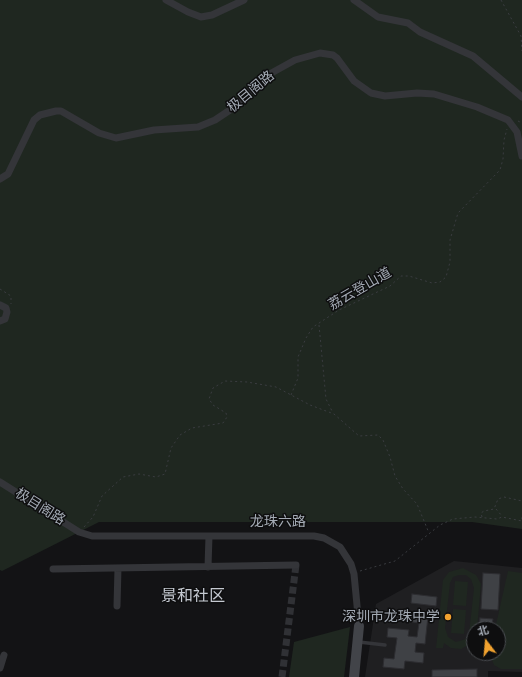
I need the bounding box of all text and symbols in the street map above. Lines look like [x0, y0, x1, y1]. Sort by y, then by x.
street label: 极目阁路 [224, 68, 278, 116]
street label: 荔云登山道 [325, 264, 395, 314]
street label: 极目阁路 [12, 485, 68, 529]
street label: 龙珠六路 [250, 514, 306, 530]
district label: 景和社区 [161, 586, 225, 606]
place label: 深圳市龙珠中学 [342, 609, 440, 625]
marker: 深圳市龙珠中学 [443, 612, 453, 622]
north arrow [466, 621, 506, 661]
text: 北 [475, 621, 490, 639]

